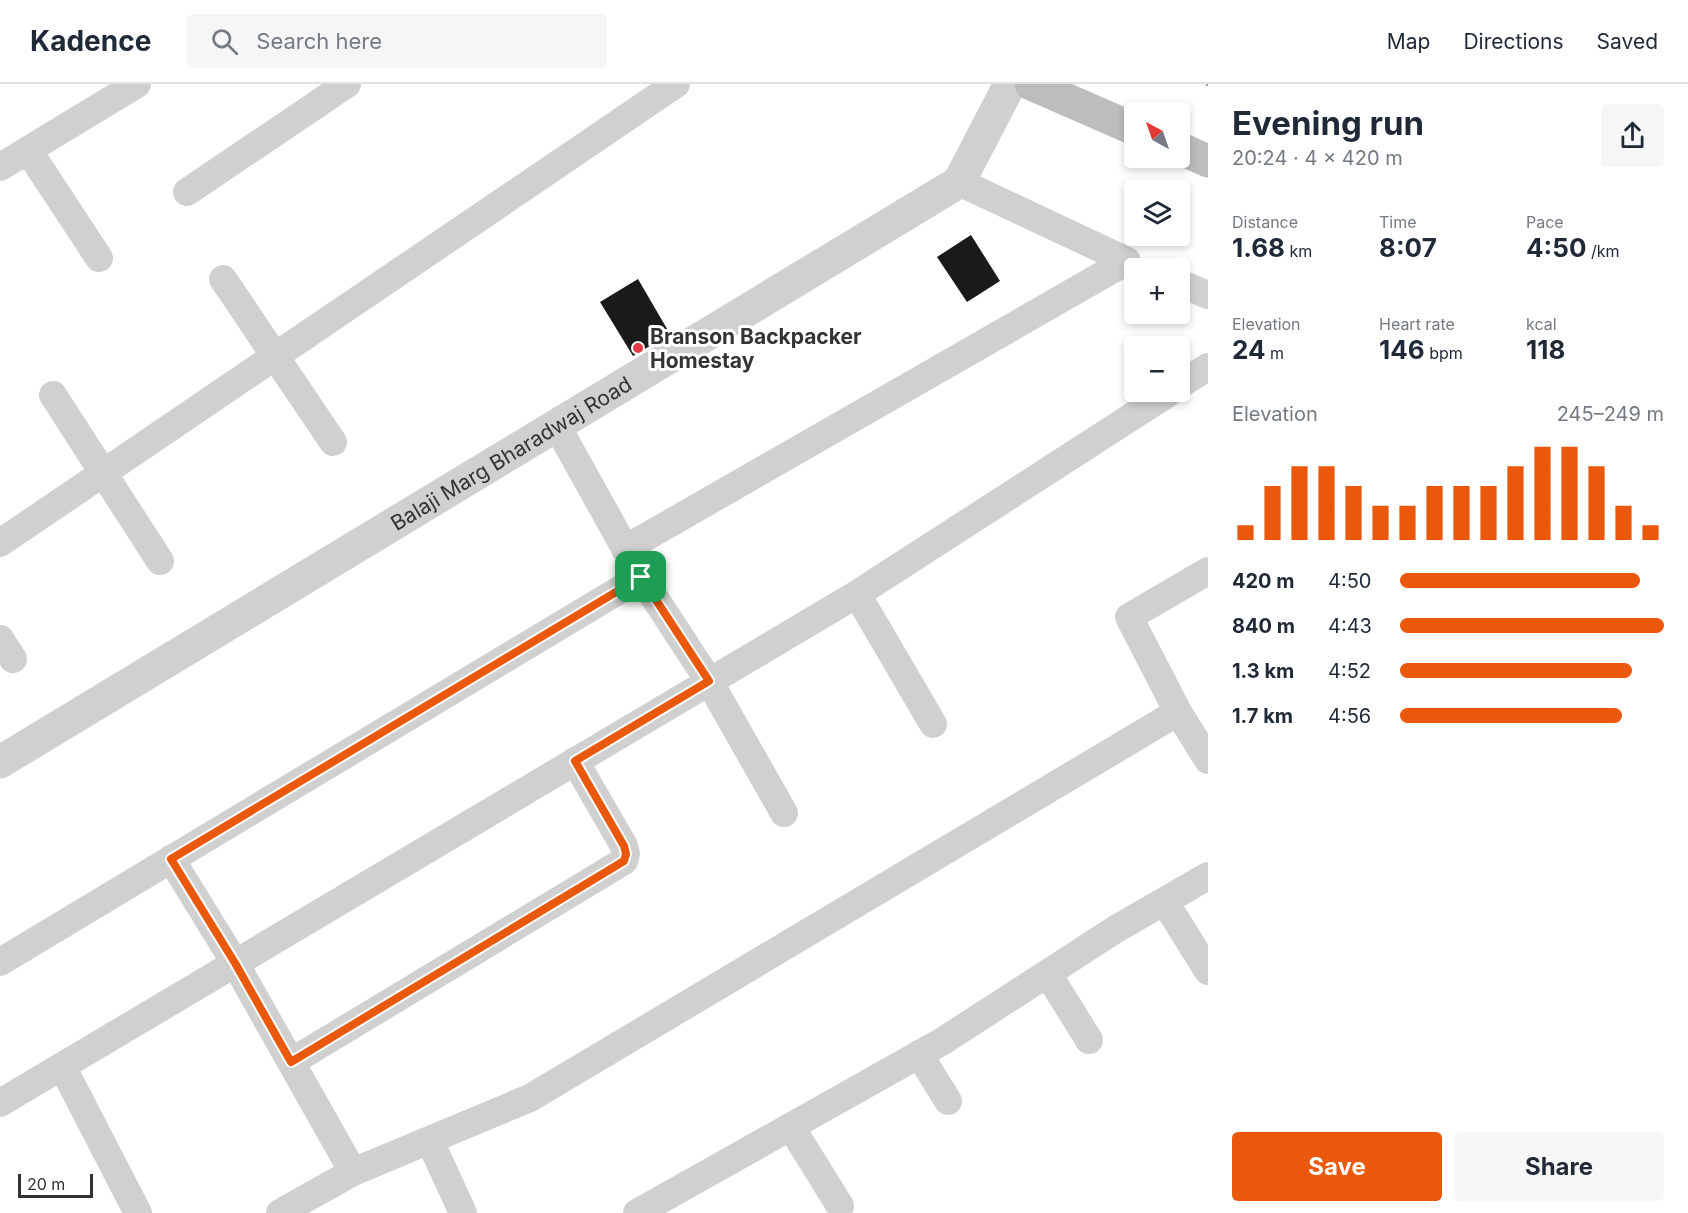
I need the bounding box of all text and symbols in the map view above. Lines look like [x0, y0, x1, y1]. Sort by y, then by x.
search box [187, 14, 607, 68]
text: Kadence [30, 24, 151, 58]
icon: search [208, 25, 241, 58]
text: Search here [256, 28, 382, 54]
text: Map [1387, 29, 1430, 54]
text: Directions [1463, 29, 1564, 54]
text: Saved [1597, 29, 1658, 54]
north arrow [1124, 102, 1190, 168]
map controls [1124, 102, 1190, 402]
text: Evening run [1232, 103, 1424, 143]
button: share [1601, 104, 1664, 167]
text: 20:24 · 4 × 420 m [1232, 146, 1403, 170]
button: layers [1124, 180, 1190, 246]
text: Distance [1232, 212, 1298, 232]
text: Time [1379, 212, 1417, 232]
text: Pace [1526, 212, 1564, 232]
text: 1.68 [1232, 232, 1285, 263]
text: 8:07 [1379, 232, 1437, 263]
text: 4:50 [1526, 232, 1586, 263]
text: km [1285, 241, 1312, 261]
text: /km [1586, 241, 1619, 261]
button: + [1124, 258, 1190, 324]
text: Elevation [1232, 314, 1301, 334]
text: Heart rate [1379, 314, 1455, 334]
text: kcal [1526, 314, 1557, 334]
place label: Branson Backpacker Homestay [650, 324, 862, 373]
text: 24 [1232, 334, 1266, 365]
text: 146 [1379, 334, 1425, 365]
text: 118 [1526, 334, 1565, 365]
button: − [1124, 336, 1190, 402]
marker: Branson Backpacker Homestay [631, 341, 645, 355]
text: m [1266, 343, 1284, 363]
text: bpm [1425, 343, 1463, 363]
street label: Balaji Marg Bharadwaj Road [386, 371, 636, 535]
text: Elevation [1232, 402, 1318, 426]
text: 245–249 m [1557, 402, 1664, 426]
pin [615, 551, 666, 602]
icon: arrive [624, 560, 657, 593]
text: 420 m [1232, 569, 1295, 593]
text: 4:50 [1328, 569, 1371, 593]
text: 840 m [1232, 614, 1295, 638]
text: 4:43 [1328, 614, 1372, 638]
text: 1.3 km [1232, 659, 1294, 683]
text: 4:52 [1328, 659, 1371, 683]
text: 1.7 km [1232, 704, 1293, 728]
text: 4:56 [1328, 704, 1371, 728]
button: Save [1232, 1132, 1442, 1201]
button: Share [1454, 1132, 1664, 1201]
scale bar [18, 1171, 93, 1198]
text: 20 m [27, 1174, 65, 1194]

